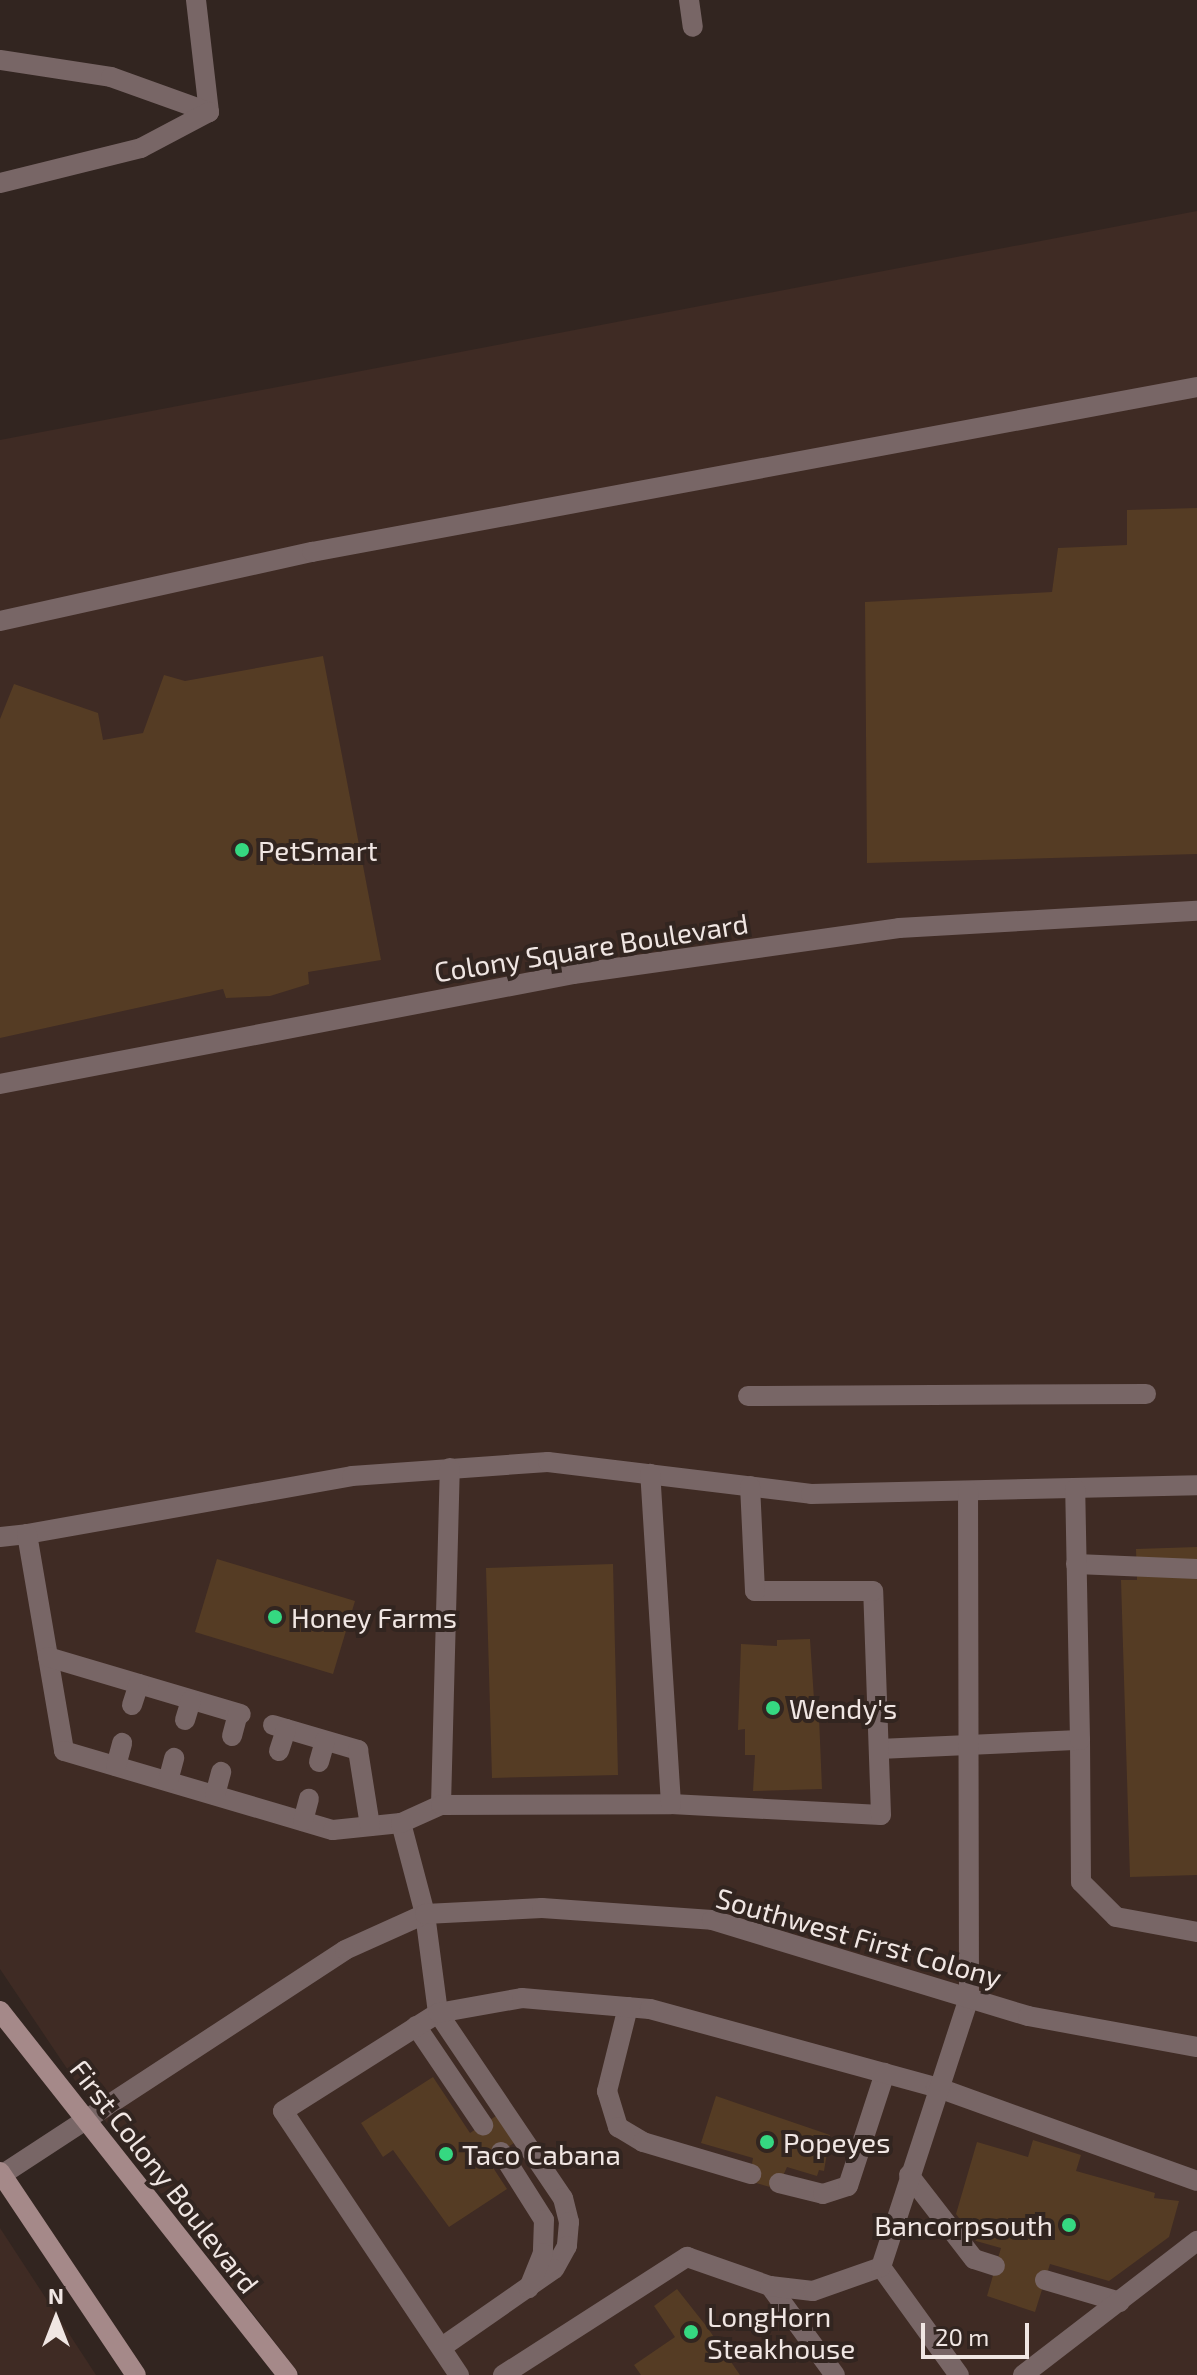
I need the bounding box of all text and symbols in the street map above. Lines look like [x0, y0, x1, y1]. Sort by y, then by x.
place label: PetSmart [258, 833, 378, 867]
marker: PetSmart [233, 841, 251, 859]
street label: Colony Square Boulevard [431, 906, 751, 988]
place label: Honey Farms [291, 1600, 458, 1634]
marker: Honey Farms [266, 1608, 284, 1626]
place label: Wendy's [789, 1691, 897, 1725]
marker: Wendy's [764, 1699, 782, 1717]
street label: Southwest First Colony [712, 1880, 1006, 1994]
street label: First Colony Boulevard [63, 2052, 267, 2300]
place label: Popeyes [783, 2125, 890, 2159]
marker: Popeyes [758, 2133, 776, 2151]
place label: Taco Cabana [462, 2137, 621, 2171]
marker: Taco Cabana [437, 2145, 455, 2163]
place label: Bancorpsouth [874, 2208, 1053, 2242]
marker: Bancorpsouth [1060, 2216, 1078, 2234]
north arrow [16, 2279, 96, 2359]
text: N [48, 2282, 64, 2308]
place label: LongHorn Steakhouse [707, 2299, 855, 2365]
scale bar [925, 2307, 1033, 2357]
text: 20 m [935, 2322, 989, 2351]
marker: LongHorn Steakhouse [682, 2323, 700, 2341]

